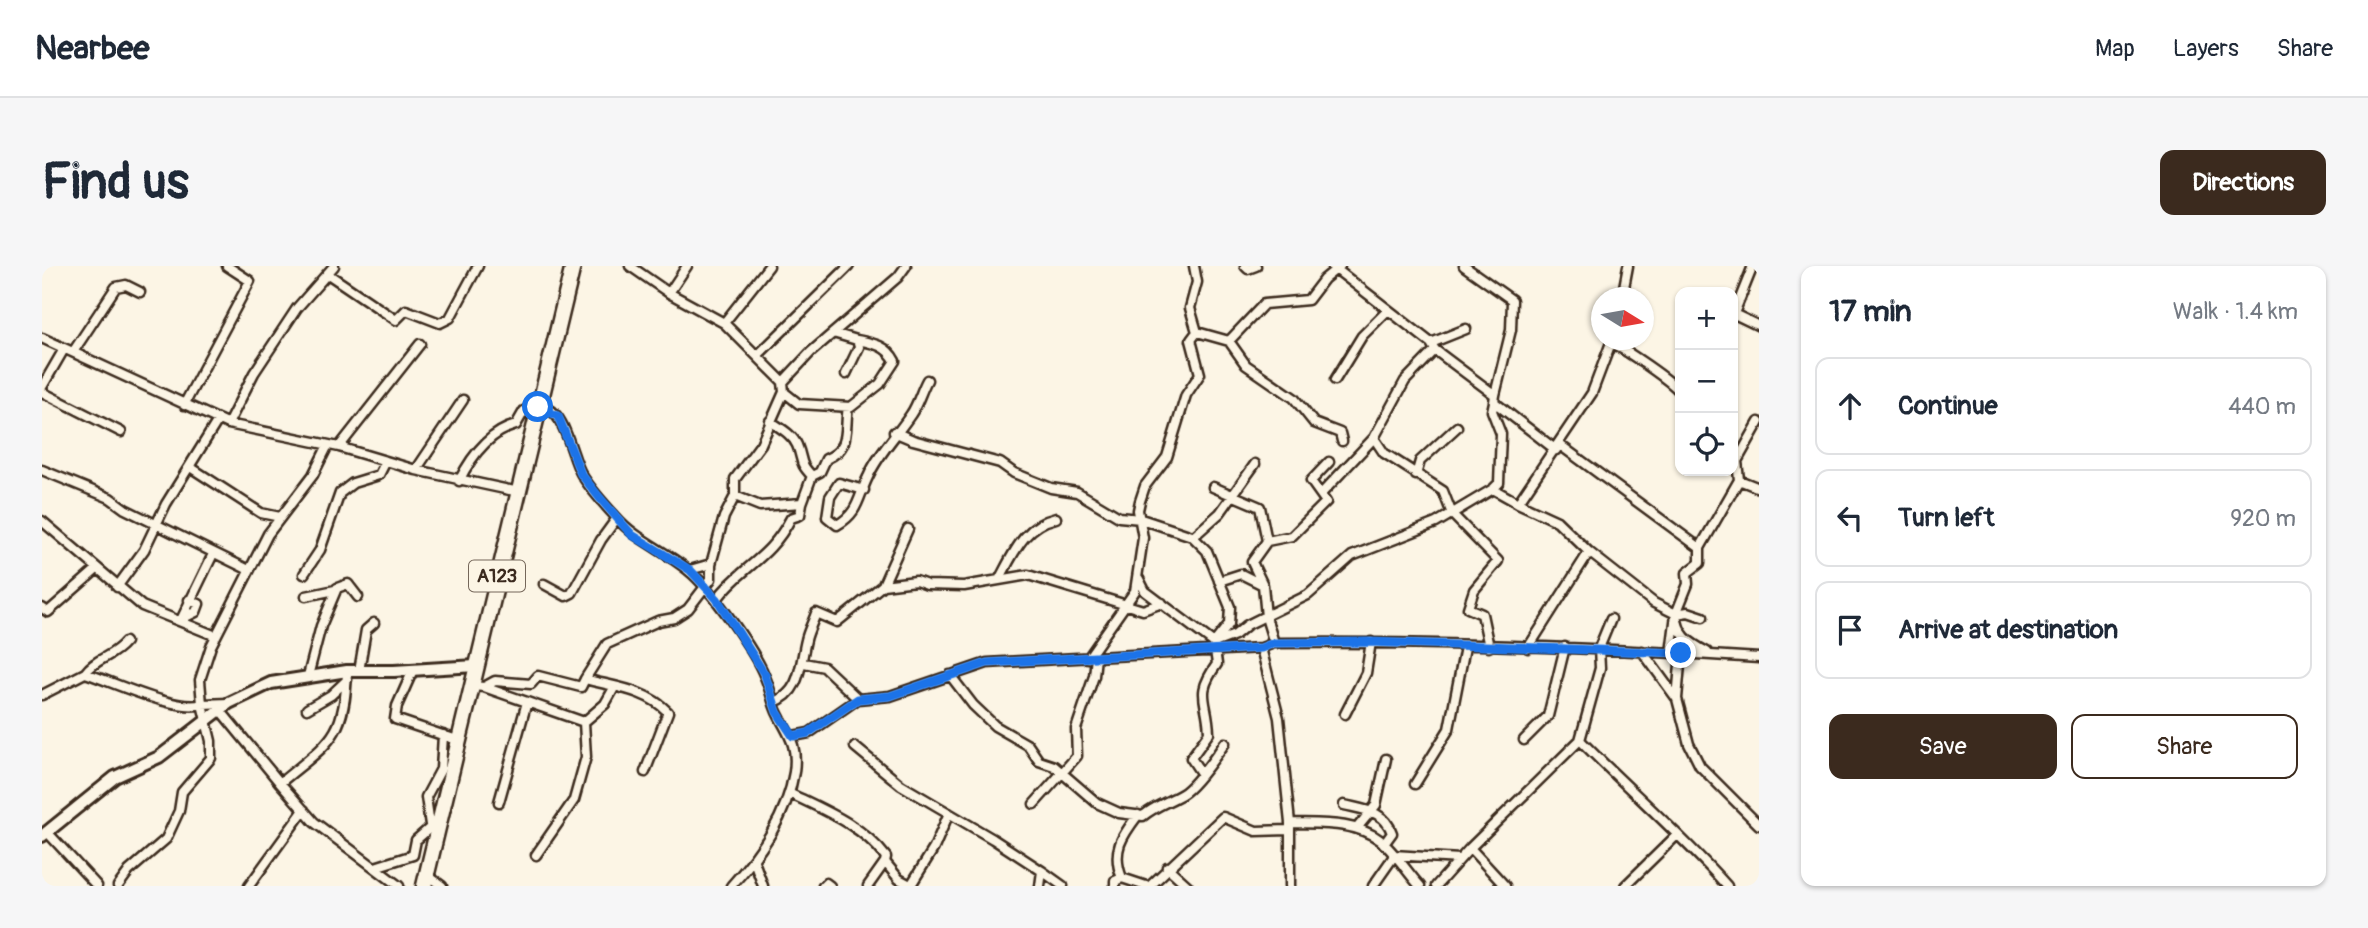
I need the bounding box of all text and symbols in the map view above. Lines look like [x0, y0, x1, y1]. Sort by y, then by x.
text: Nearbee [35, 28, 149, 69]
text: Map [2095, 34, 2135, 63]
text: Layers [2173, 34, 2239, 63]
text: Share [2277, 34, 2333, 63]
button: Directions [2160, 150, 2326, 215]
text: Find us [42, 152, 189, 213]
north arrow [1591, 287, 1654, 350]
map controls [1675, 287, 1738, 476]
button: + [1675, 287, 1738, 350]
text: 17 min [1829, 293, 1912, 330]
text: Walk · 1.4 km [2173, 297, 2298, 326]
button: − [1675, 350, 1738, 413]
icon: ahead [1831, 387, 1869, 425]
text: Continue [1898, 390, 1998, 422]
route start [522, 391, 553, 422]
text: 440 m [2228, 392, 2296, 421]
button: locate [1675, 413, 1738, 476]
icon: left [1831, 499, 1869, 537]
text: Turn left [1898, 502, 1994, 534]
text: 920 m [2230, 504, 2296, 533]
road number: A123 [469, 560, 525, 592]
icon: arrive [1831, 611, 1869, 649]
text: Arrive at destination [1898, 614, 2118, 646]
route end [1665, 637, 1696, 668]
button: Save [1829, 714, 2057, 779]
button: Share [2071, 714, 2298, 779]

